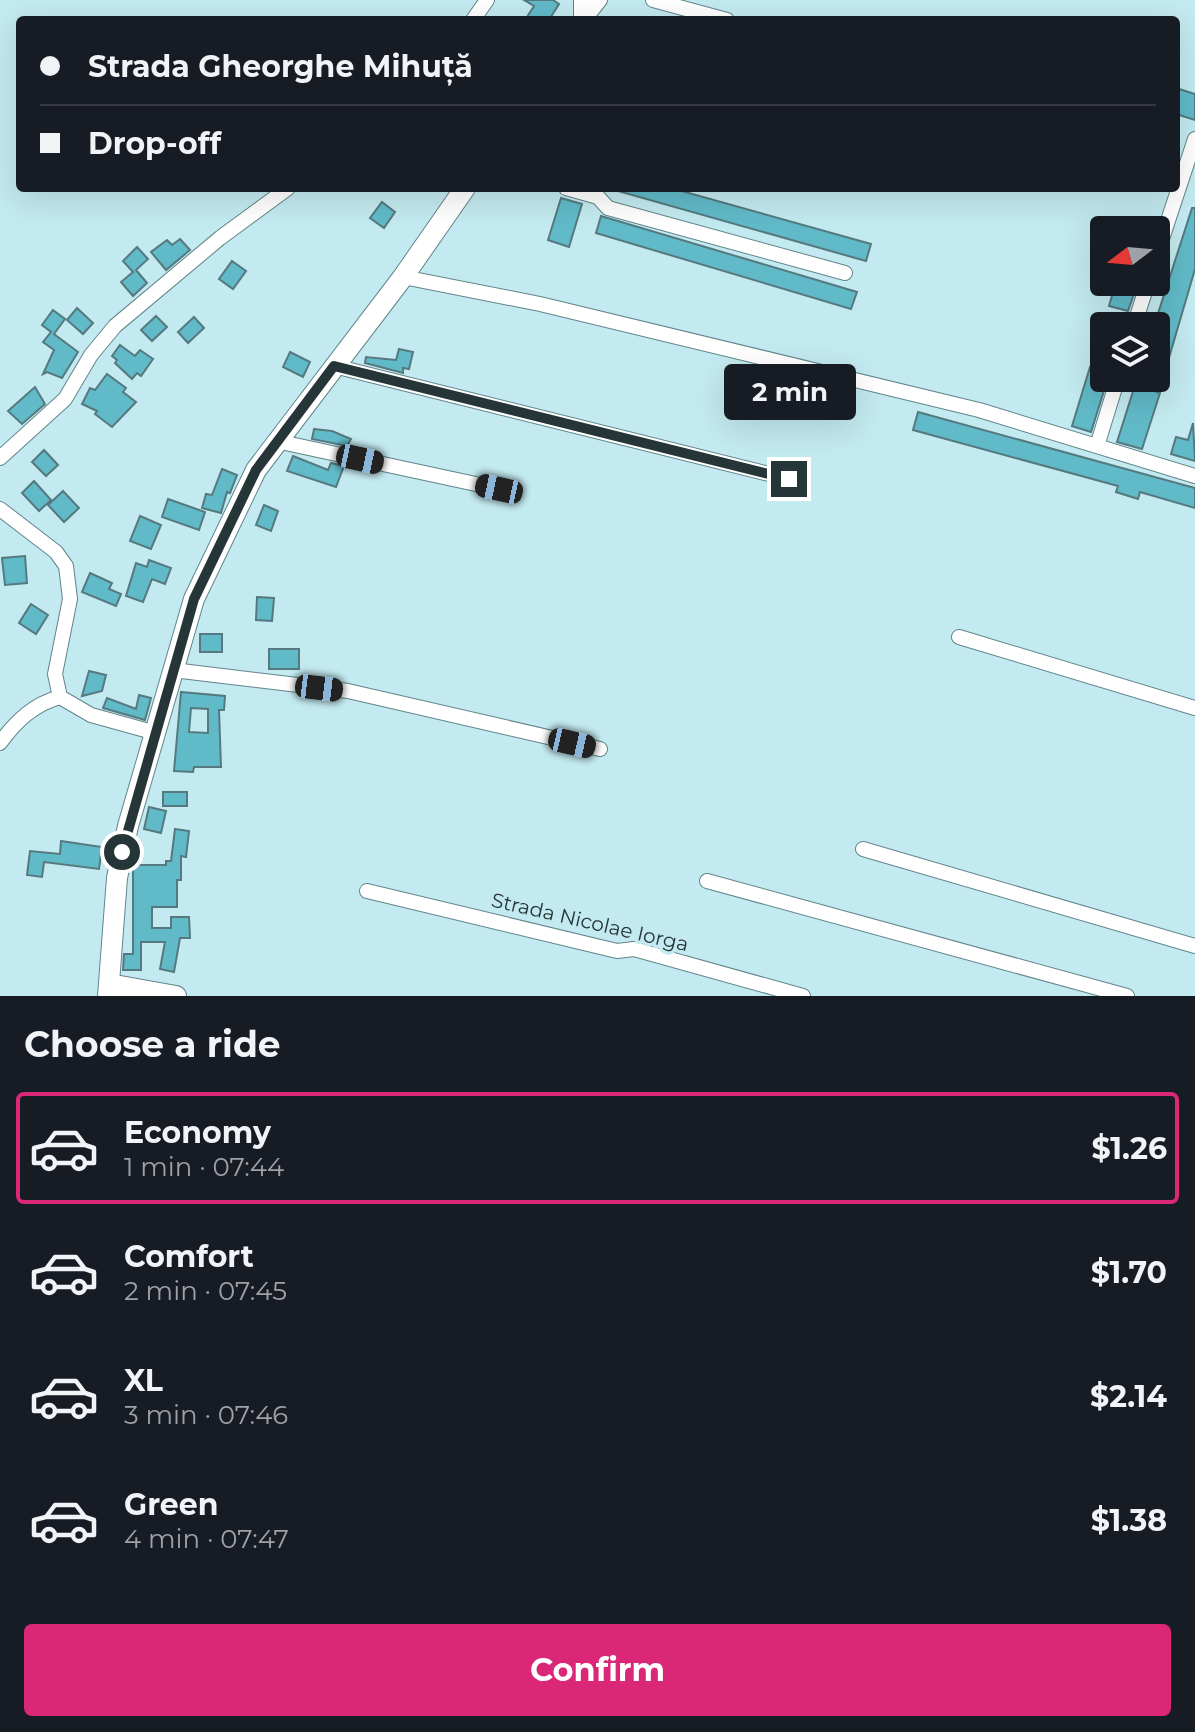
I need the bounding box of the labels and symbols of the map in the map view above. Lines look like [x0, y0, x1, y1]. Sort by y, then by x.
north arrow [1090, 216, 1170, 296]
callout: 2 min [723, 363, 855, 419]
car [334, 442, 386, 476]
route end [771, 461, 807, 497]
car [473, 472, 525, 506]
car [294, 673, 344, 703]
car [546, 726, 598, 760]
route start [104, 834, 140, 870]
street label: Strada Nicolae Iorga [489, 888, 691, 956]

